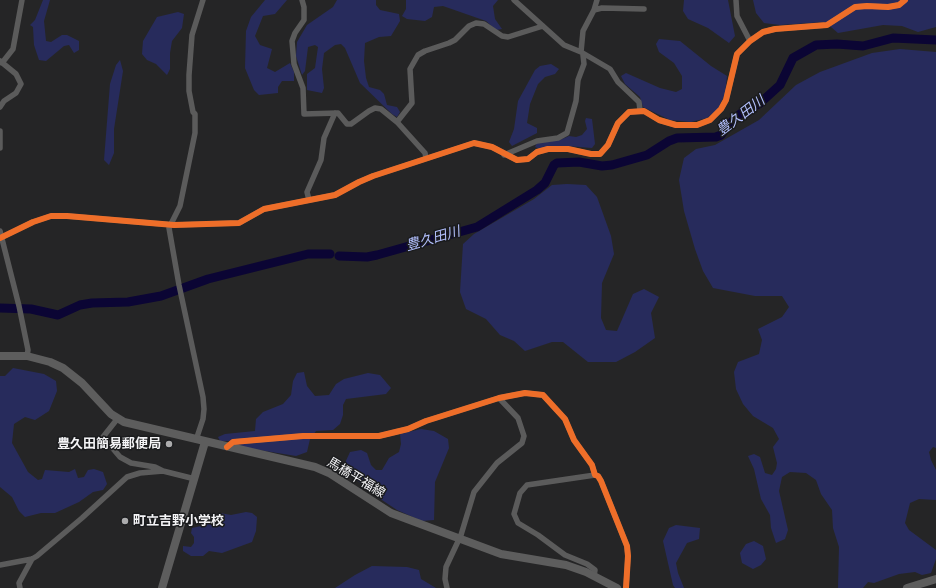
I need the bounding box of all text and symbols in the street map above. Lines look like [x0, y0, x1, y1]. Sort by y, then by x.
water label: 豊久田川 [714, 92, 768, 140]
water label: 豊久田川 [404, 223, 462, 255]
place label: 豊久田簡易郵便局 [57, 436, 161, 452]
marker: 豊久田簡易郵便局 [164, 439, 174, 449]
street label: 馬橋平福線 [324, 455, 388, 501]
place label: 町立吉野小学校 [133, 513, 224, 529]
marker: 町立吉野小学校 [120, 516, 130, 526]

